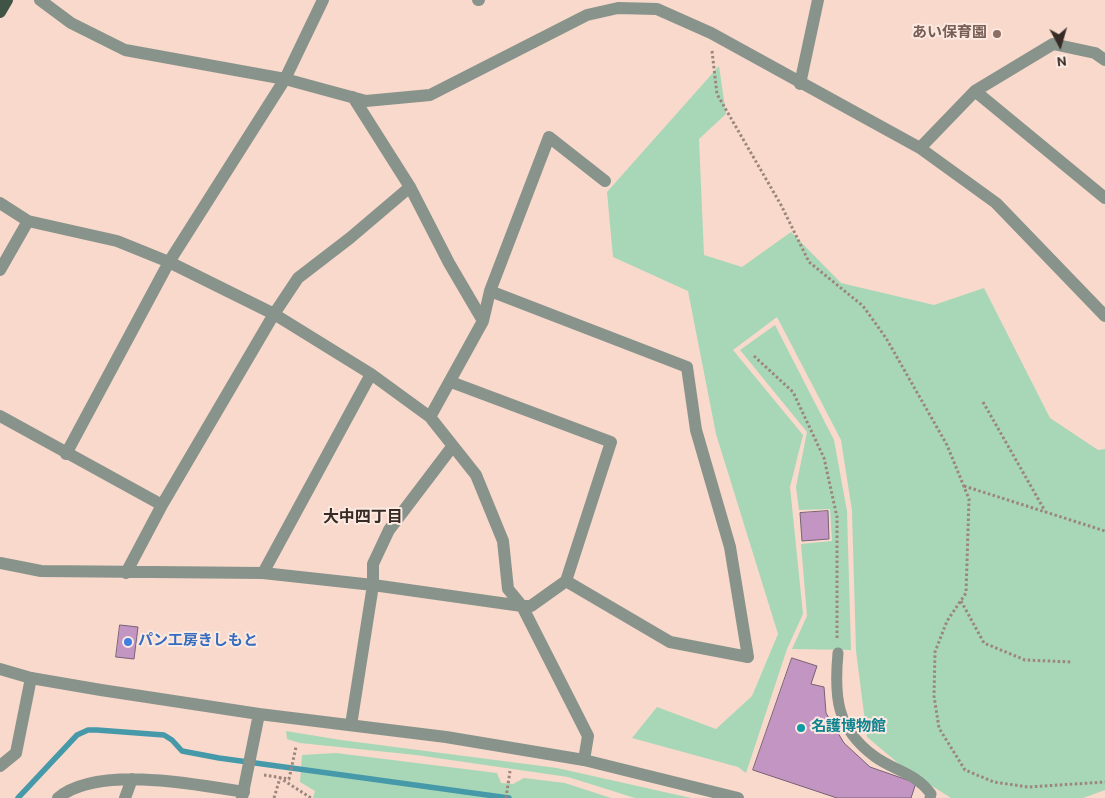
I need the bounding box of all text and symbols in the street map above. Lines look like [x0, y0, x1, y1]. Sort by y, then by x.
north arrow [1035, 20, 1085, 70]
place label: あい保育園 [912, 25, 987, 43]
marker: あい保育園 [991, 28, 1003, 40]
text: N [1056, 51, 1068, 69]
district label: 大中四丁目 [323, 509, 403, 529]
place label: パン工房きしもと [138, 633, 258, 651]
marker: パン工房きしもと [122, 636, 134, 648]
place label: 名護博物館 [811, 719, 886, 737]
marker: 名護博物館 [795, 722, 807, 734]

